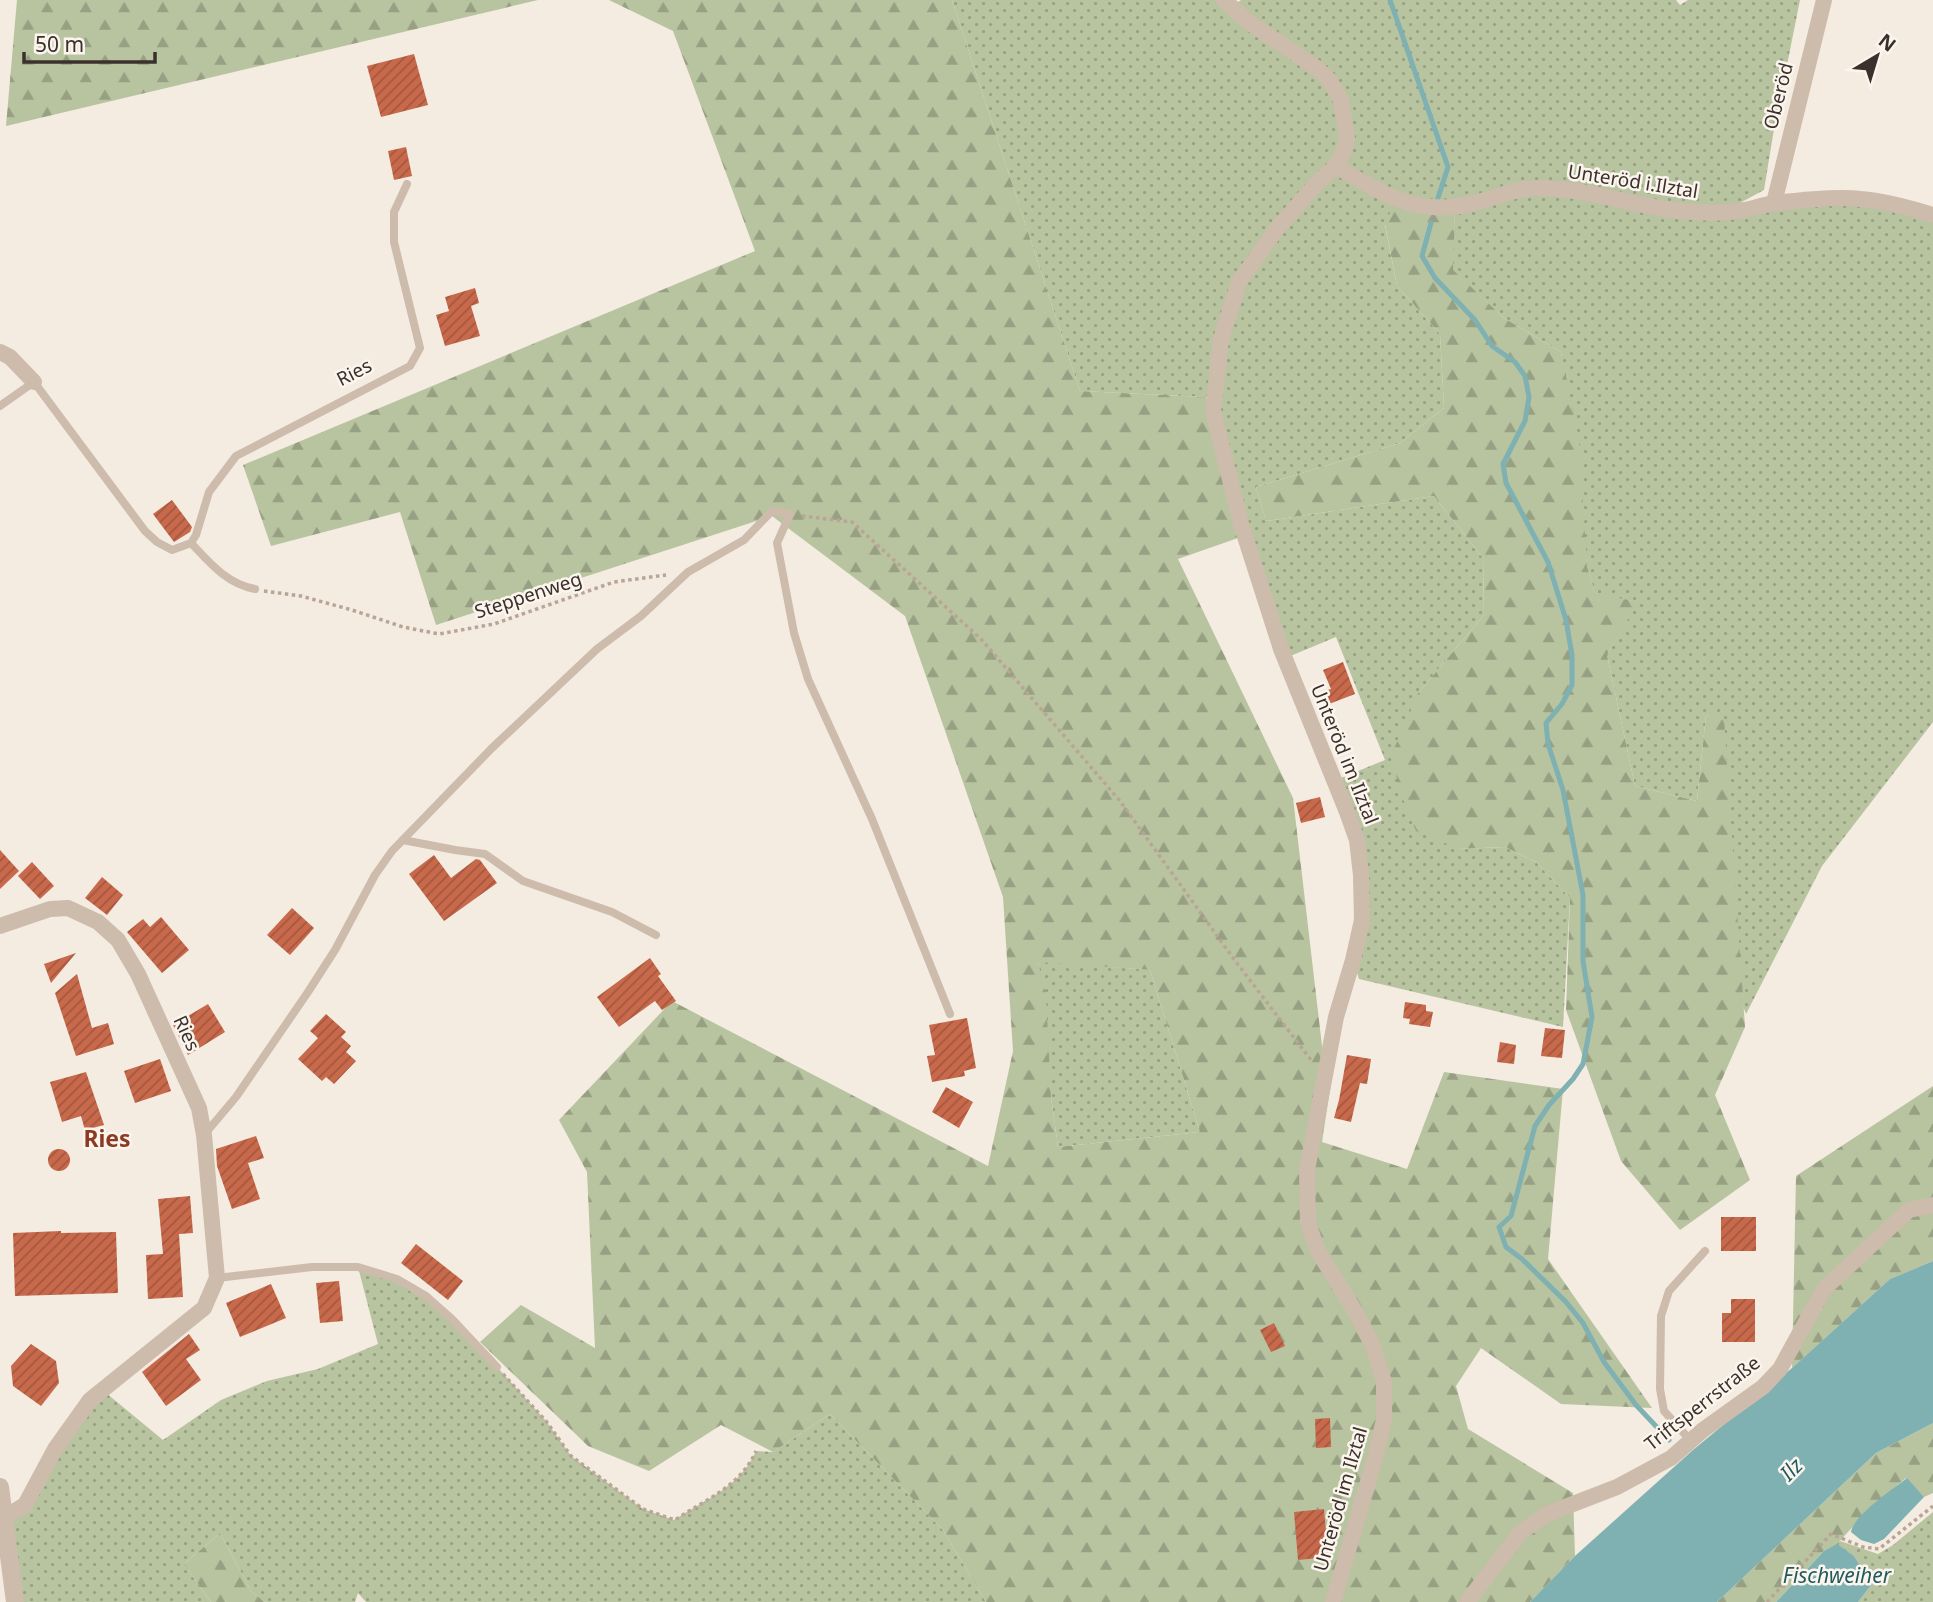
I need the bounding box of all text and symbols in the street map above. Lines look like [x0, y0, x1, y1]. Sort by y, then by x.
scale bar [24, 21, 156, 65]
north arrow [1842, 21, 1912, 91]
text: N [1873, 28, 1902, 58]
text: 50 m [35, 30, 84, 58]
street label: Oberöd [1757, 60, 1799, 132]
street label: Unteröd i.Ilztal [1566, 158, 1700, 204]
street label: Ries [332, 352, 376, 392]
street label: Steppenweg [471, 565, 585, 625]
street label: Unteröd im Ilztal [1305, 680, 1385, 828]
street label: Ries [167, 1011, 207, 1055]
district label: Ries [83, 1122, 131, 1154]
street label: Triftsperrstraße [1639, 1350, 1765, 1456]
street label: Unteröd im Ilztal [1307, 1424, 1373, 1574]
water label: Ilz [1773, 1451, 1809, 1487]
water label: Fischweiher [1783, 1561, 1893, 1589]

